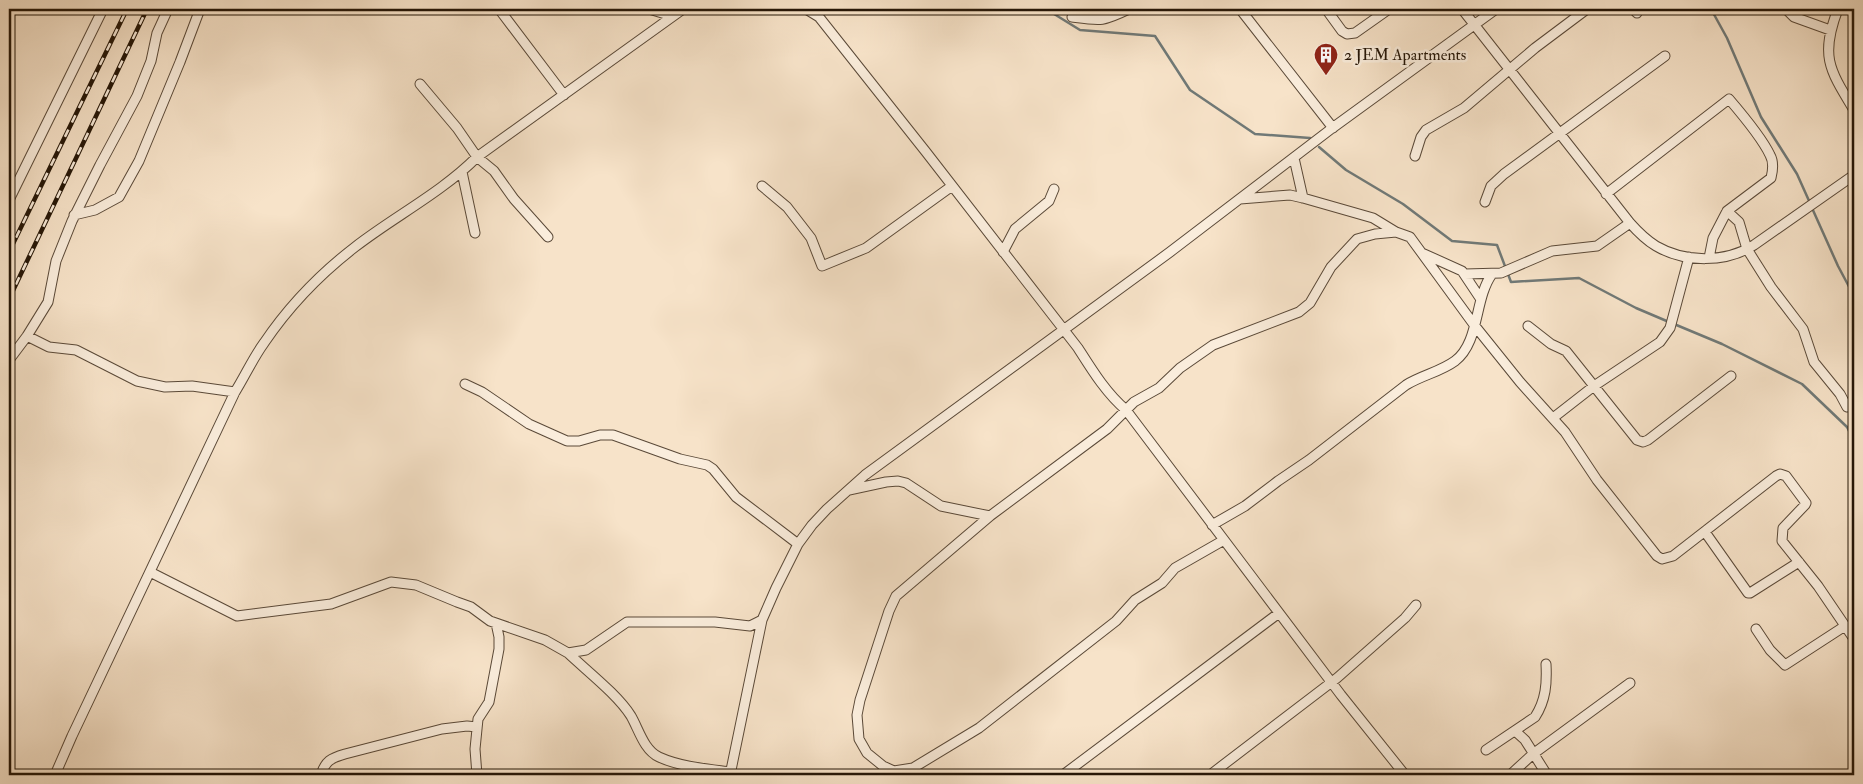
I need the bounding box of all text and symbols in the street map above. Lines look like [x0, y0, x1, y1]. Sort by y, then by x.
building icon: 2 JEM Apartments [1313, 42, 1339, 76]
place label: 2 JEM Apartments [1344, 45, 1466, 66]

